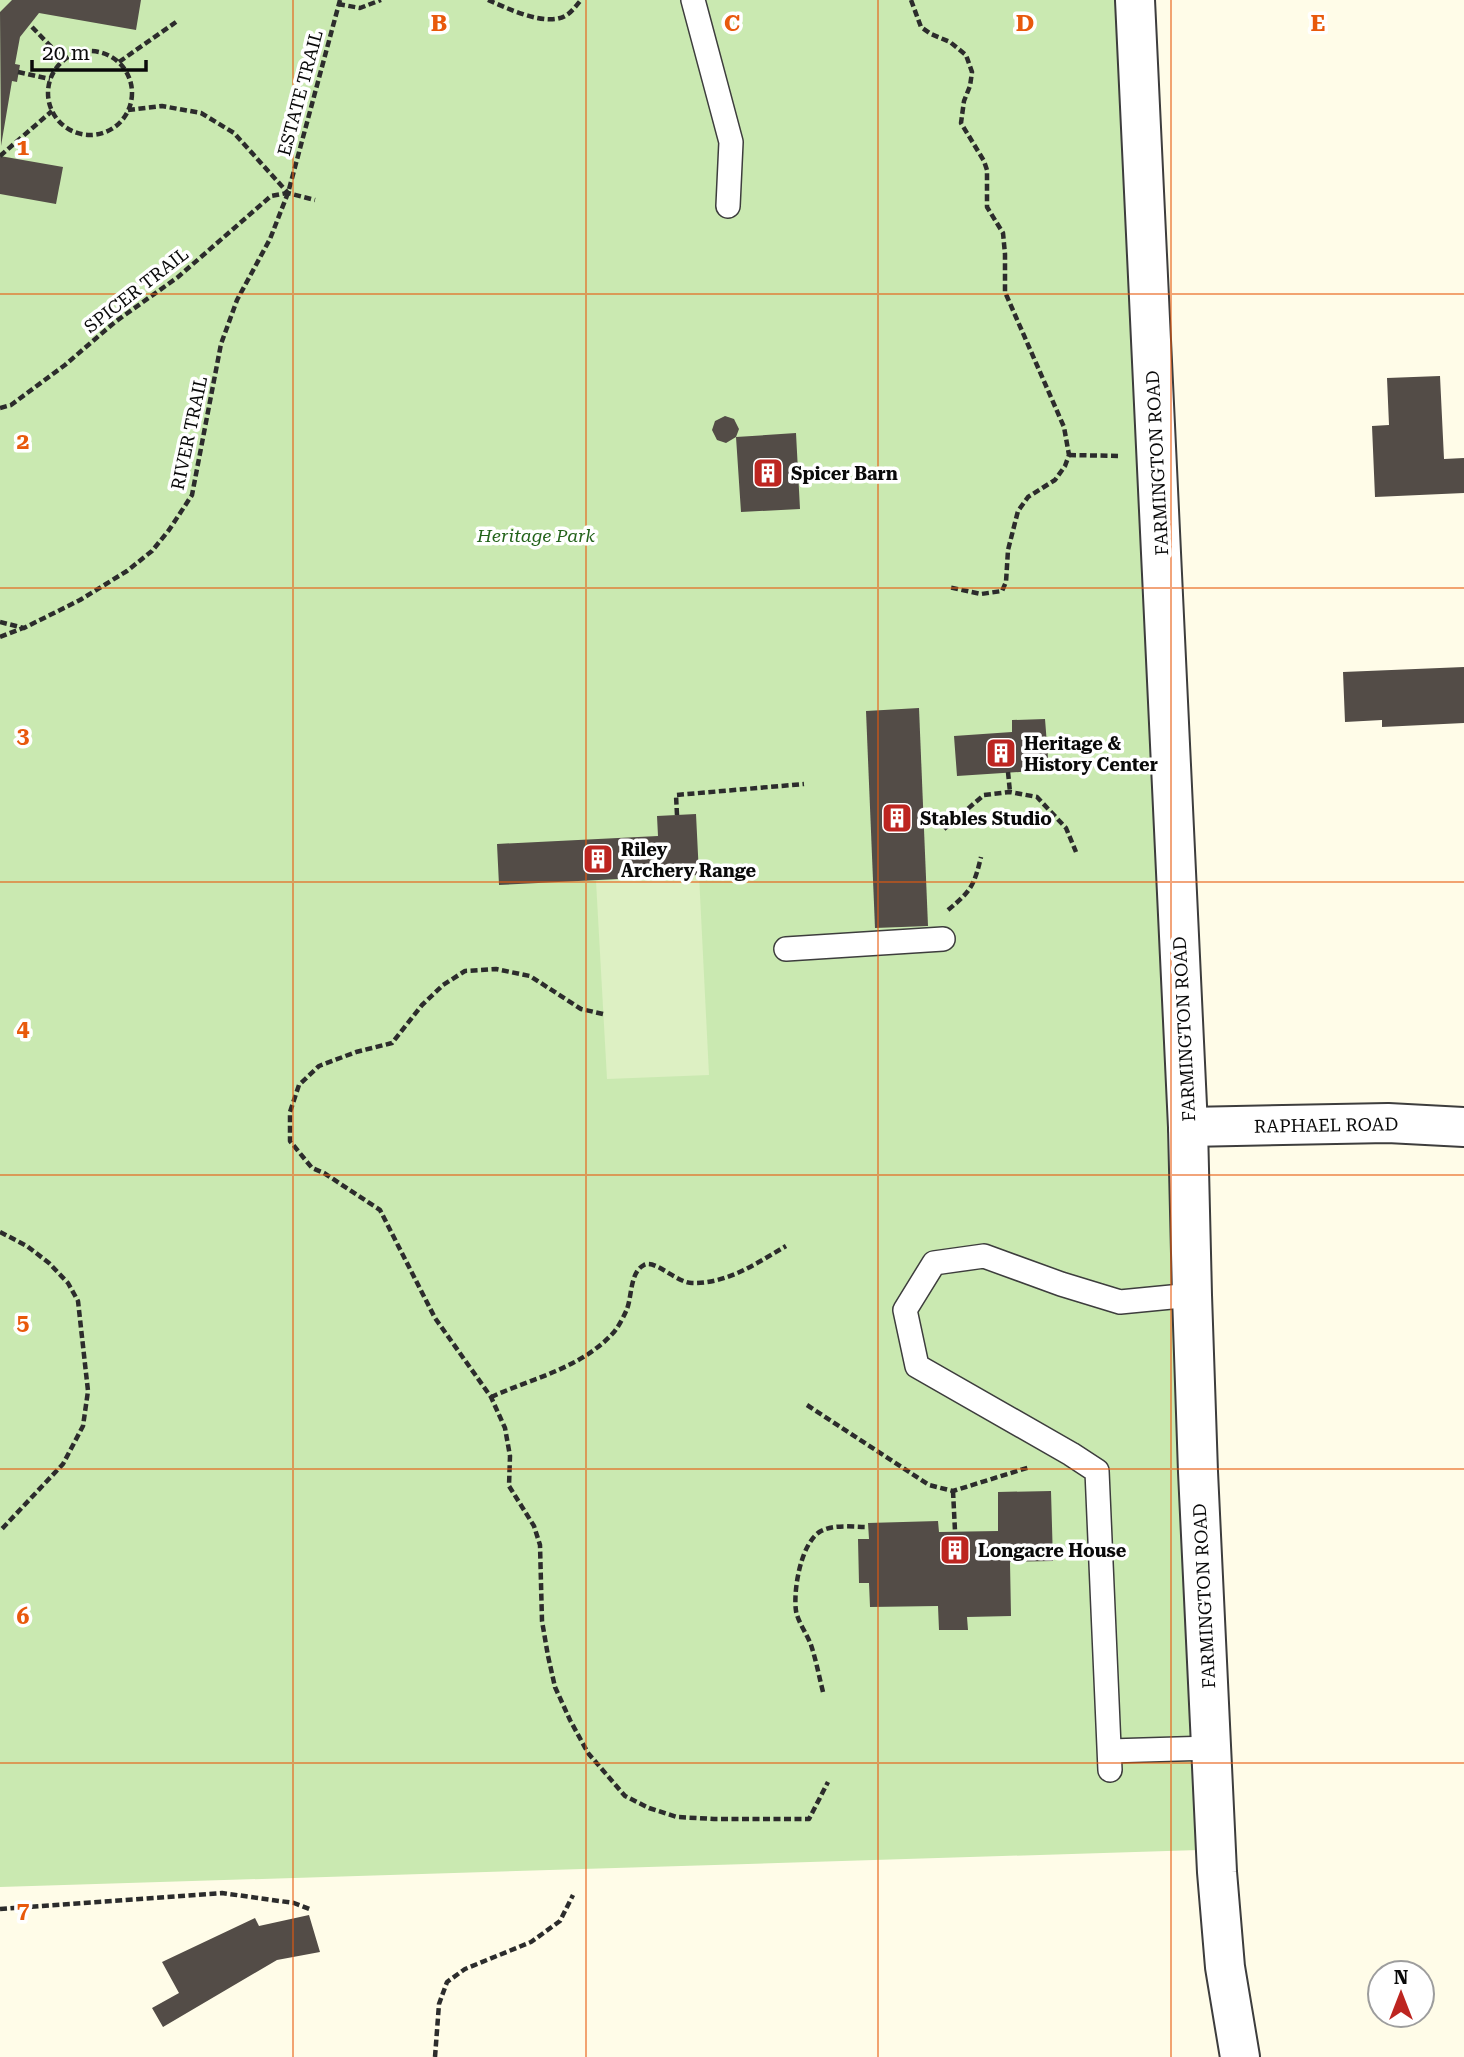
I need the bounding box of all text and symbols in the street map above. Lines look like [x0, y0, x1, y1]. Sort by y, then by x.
text: B [431, 10, 447, 37]
text: C [724, 10, 740, 37]
text: D [1016, 10, 1034, 37]
text: E [1311, 10, 1325, 37]
scale bar [32, 28, 145, 72]
street label: ESTATE TRAIL [273, 28, 327, 158]
text: 20 m [42, 41, 90, 65]
text: 1 [17, 134, 30, 161]
street label: SPICER TRAIL [80, 243, 192, 337]
street label: FARMINGTON ROAD [1142, 370, 1172, 556]
street label: RIVER TRAIL [167, 374, 211, 492]
text: 2 [17, 428, 29, 455]
building icon: Spicer Barn [751, 456, 785, 490]
place label: Spicer Barn [791, 463, 898, 484]
park label: Heritage Park [476, 525, 595, 546]
text: 3 [17, 722, 30, 749]
place label: Heritage & History Center [1024, 733, 1158, 775]
building icon: Heritage & History Center [984, 736, 1018, 770]
building icon: Stables Studio [880, 801, 914, 835]
place label: Stables Studio [920, 808, 1052, 829]
place label: Riley Archery Range [621, 839, 757, 881]
building icon: Riley Archery Range [581, 842, 615, 876]
street label: FARMINGTON ROAD [1169, 936, 1199, 1122]
text: 4 [17, 1015, 30, 1042]
street label: RAPHAEL ROAD [1254, 1113, 1398, 1137]
text: 5 [17, 1309, 30, 1336]
street label: FARMINGTON ROAD [1189, 1503, 1219, 1689]
building icon: Longacre House [938, 1533, 972, 1567]
place label: Longacre House [978, 1540, 1127, 1561]
text: 6 [17, 1603, 30, 1630]
text: 7 [17, 1897, 30, 1924]
north arrow [1366, 1959, 1436, 2029]
text: N [1394, 1966, 1409, 1989]

